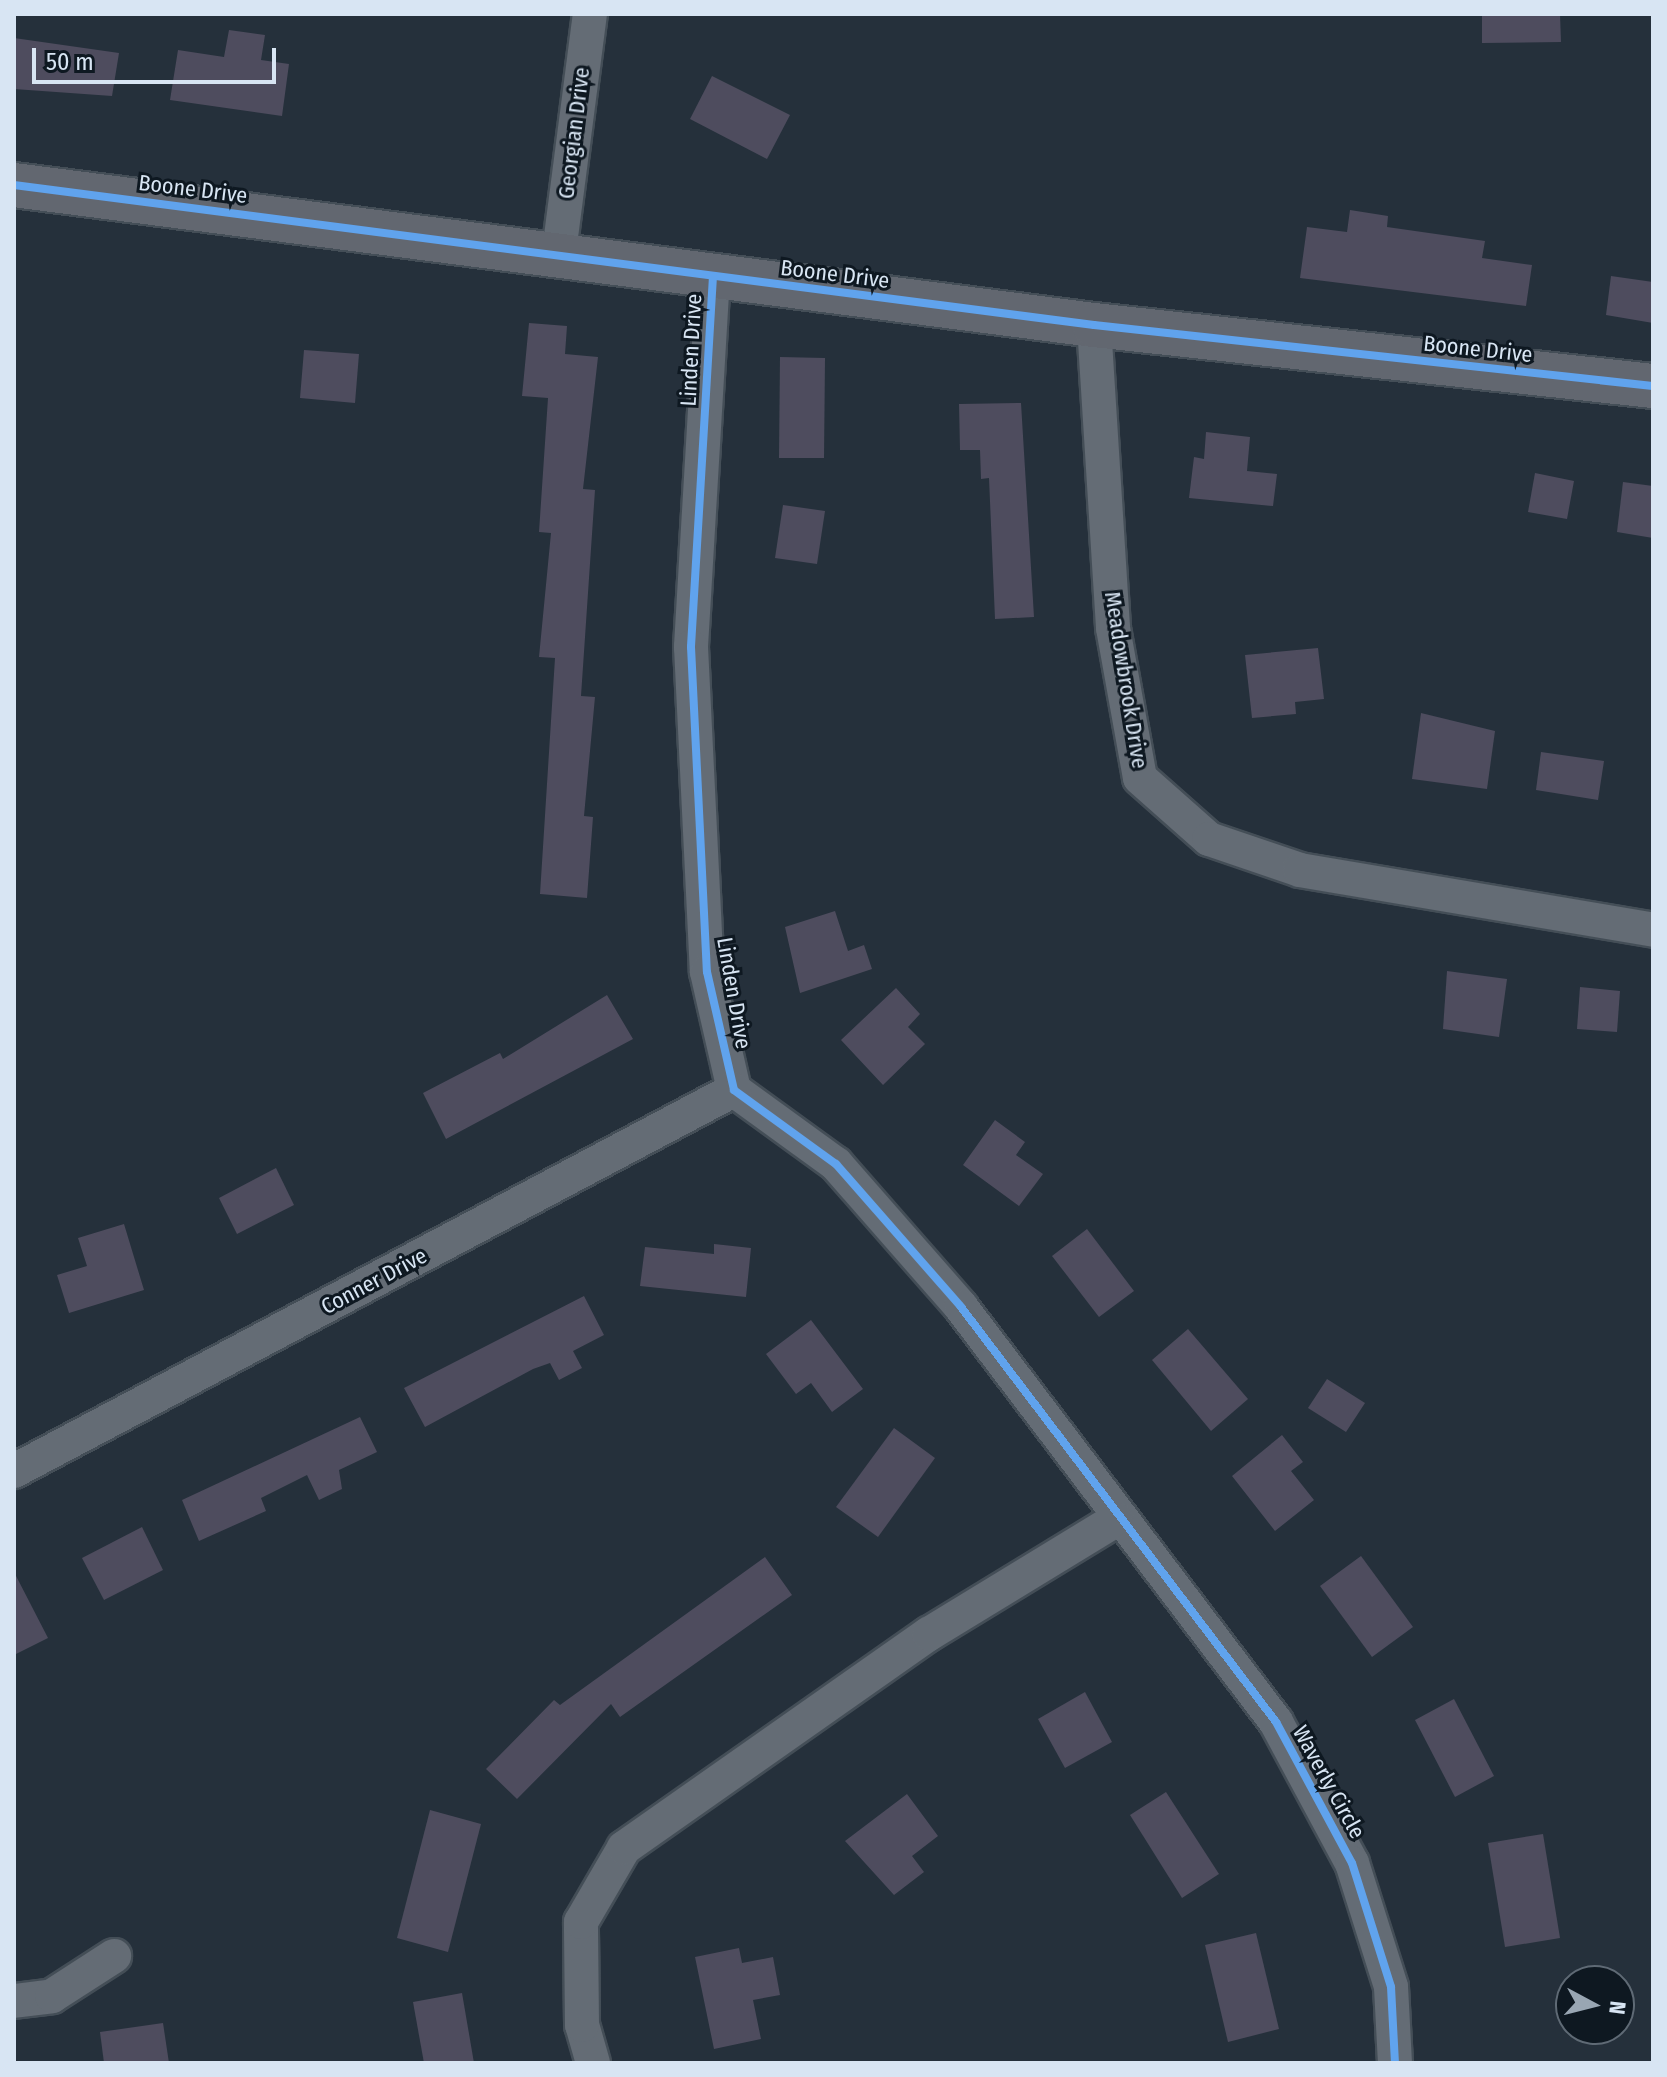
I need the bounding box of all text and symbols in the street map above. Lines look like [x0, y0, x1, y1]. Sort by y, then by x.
scale bar [36, 32, 280, 82]
text: 50 m [46, 48, 94, 76]
street label: Georgian Drive [553, 66, 595, 200]
street label: Boone Drive [137, 169, 249, 209]
street label: Boone Drive [779, 254, 891, 294]
street label: Linden Drive [675, 293, 707, 407]
street label: Boone Drive [1422, 330, 1534, 368]
street label: Meadowbrook Drive [1099, 590, 1153, 770]
street label: Linden Drive [711, 935, 757, 1051]
street label: Conner Drive [317, 1242, 431, 1320]
street label: Waverly Circle [1287, 1721, 1371, 1843]
north arrow [1555, 1965, 1635, 2045]
text: N [1603, 2000, 1632, 2016]

